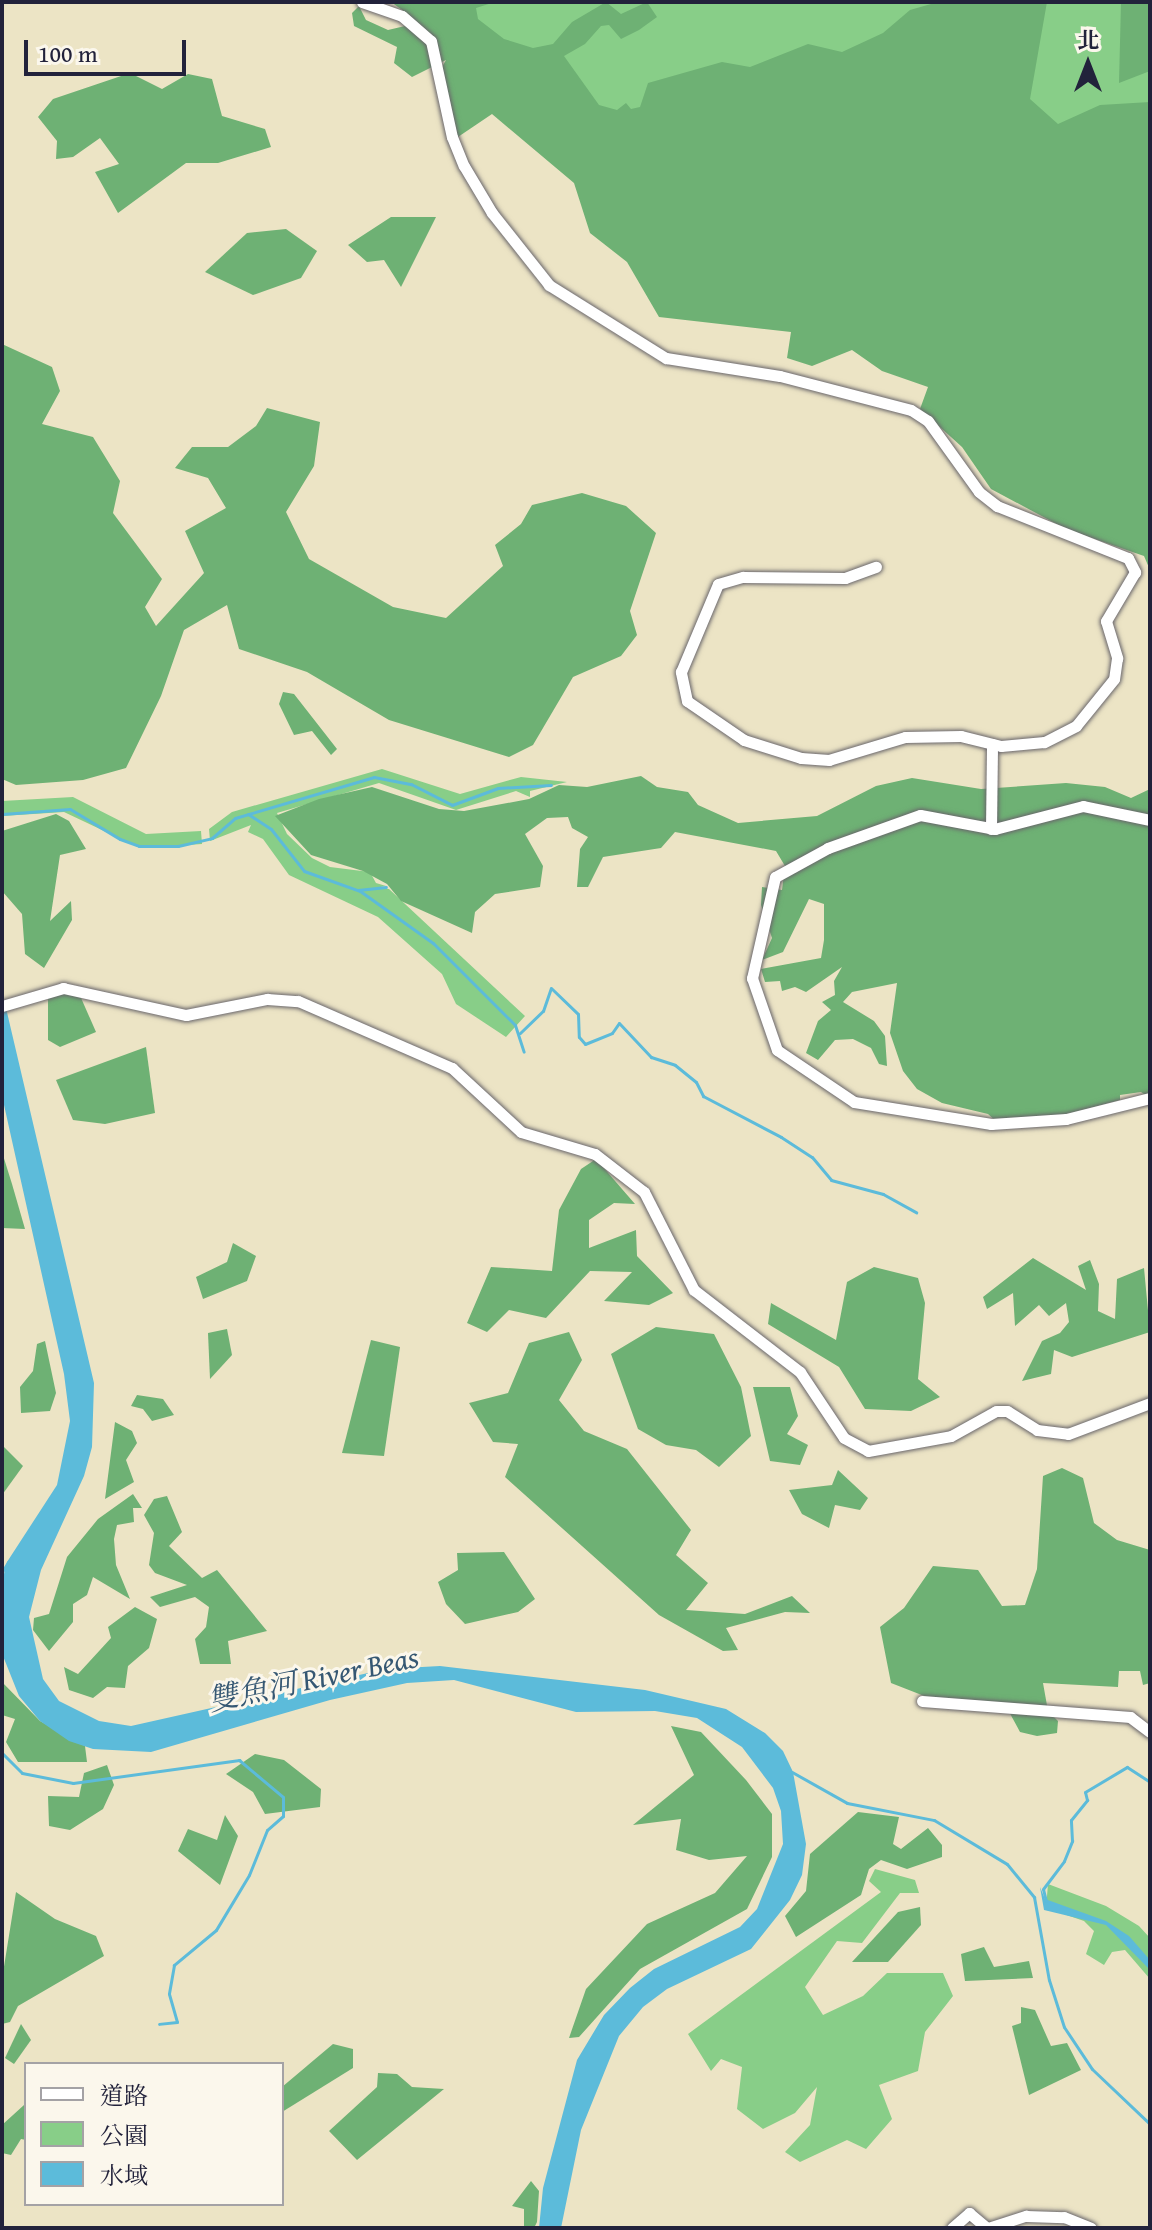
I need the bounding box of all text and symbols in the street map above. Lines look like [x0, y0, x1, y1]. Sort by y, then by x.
scale bar [28, 24, 190, 74]
north arrow [1048, 24, 1128, 104]
text: 北 [1077, 24, 1099, 56]
text: 100 m [38, 36, 98, 71]
water label: 雙魚河 River Beas [204, 1638, 422, 1718]
legend [24, 2062, 284, 2206]
text: 道路 [100, 2078, 148, 2113]
text: 公園 [100, 2118, 148, 2153]
text: 水域 [100, 2158, 148, 2193]

